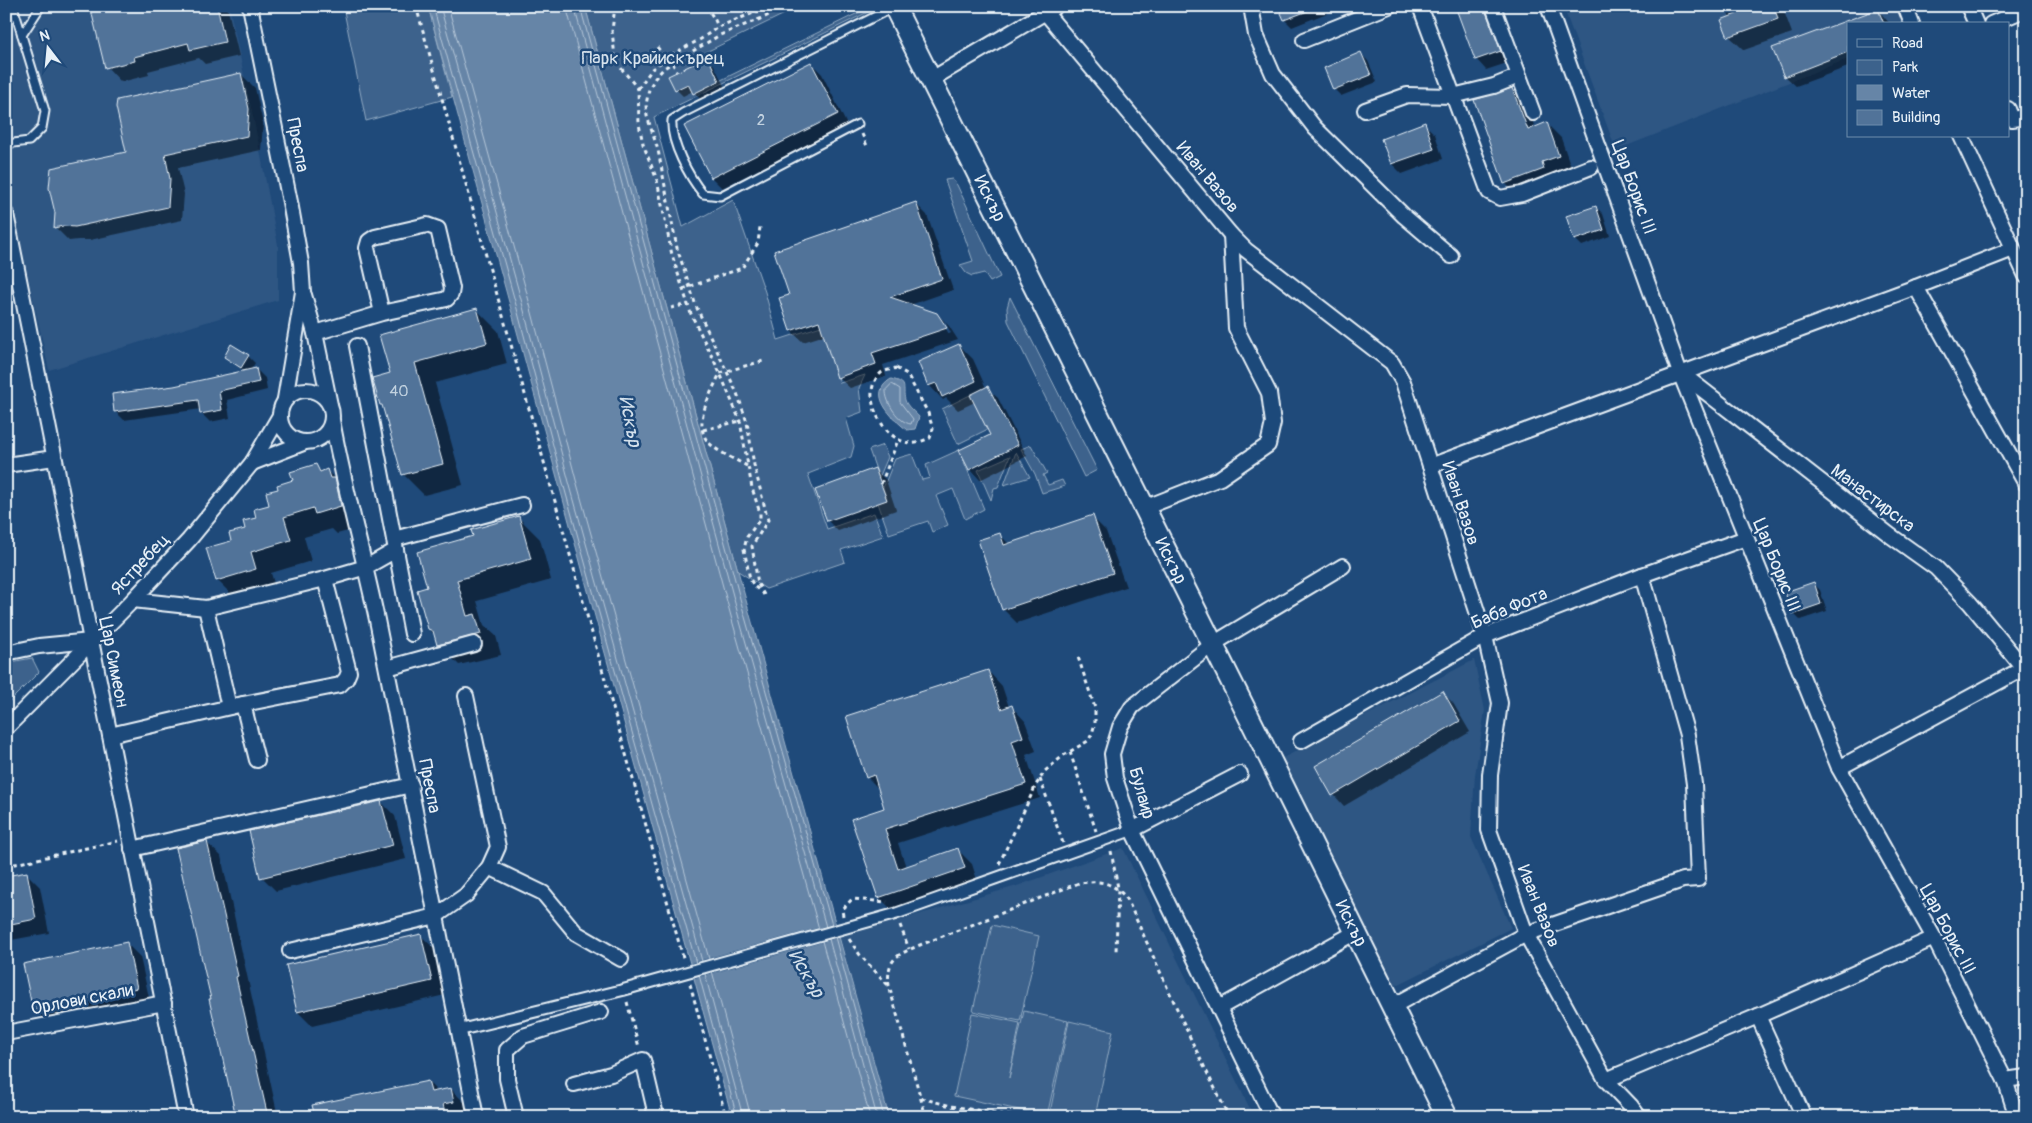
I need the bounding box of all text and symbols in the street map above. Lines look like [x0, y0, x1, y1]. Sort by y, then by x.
north arrow [22, 22, 72, 72]
legend [1847, 22, 2010, 138]
text: N [38, 27, 51, 45]
text: Road [1892, 34, 1923, 53]
park label: Парк Крайискърец [582, 47, 724, 70]
text: Park [1892, 58, 1919, 77]
text: Water [1892, 84, 1931, 103]
text: Building [1892, 108, 1940, 127]
house number: 2 [757, 111, 765, 130]
street label: Преспа [281, 116, 314, 174]
street label: Иван Вазов [1171, 137, 1244, 218]
street label: Цар Борис III [1606, 137, 1661, 238]
street label: Искър [968, 172, 1011, 226]
house number: 40 [390, 382, 408, 401]
water label: Искър [613, 394, 647, 450]
street label: Иван Вазов [1436, 458, 1485, 548]
street label: Манастирска [1826, 459, 1919, 538]
street label: Цар Борис III [1747, 515, 1806, 615]
street label: Ястребец [106, 529, 175, 600]
street label: Искър [1149, 534, 1192, 588]
street label: Баба Фота [1468, 582, 1551, 635]
street label: Цар Симеон [93, 615, 134, 709]
street label: Преспа [413, 757, 446, 815]
street label: Булаир [1123, 765, 1160, 822]
street label: Иван Вазов [1512, 862, 1565, 951]
street label: Цар Борис III [1914, 880, 1981, 978]
street label: Искър [1330, 897, 1372, 951]
water label: Искър [783, 945, 830, 1003]
street label: Орлови скали [29, 978, 135, 1021]

